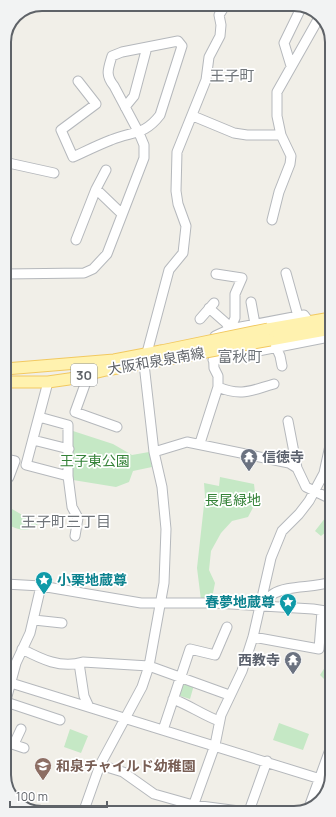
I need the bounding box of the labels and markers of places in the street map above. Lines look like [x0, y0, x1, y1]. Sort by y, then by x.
temple icon: 信徳寺 [239, 447, 259, 472]
place label: 信徳寺 [262, 447, 304, 466]
place icon: 小栗地蔵尊 [34, 570, 54, 595]
place label: 小栗地蔵尊 [57, 570, 127, 589]
place label: 春夢地蔵尊 [205, 592, 275, 611]
place icon: 春夢地蔵尊 [278, 592, 298, 617]
place label: 西教寺 [238, 650, 280, 669]
temple icon: 西教寺 [283, 650, 303, 675]
school or university icon: 和泉チャイルド幼稚園 [33, 756, 53, 781]
place label: 和泉チャイルド幼稚園 [56, 756, 196, 775]

